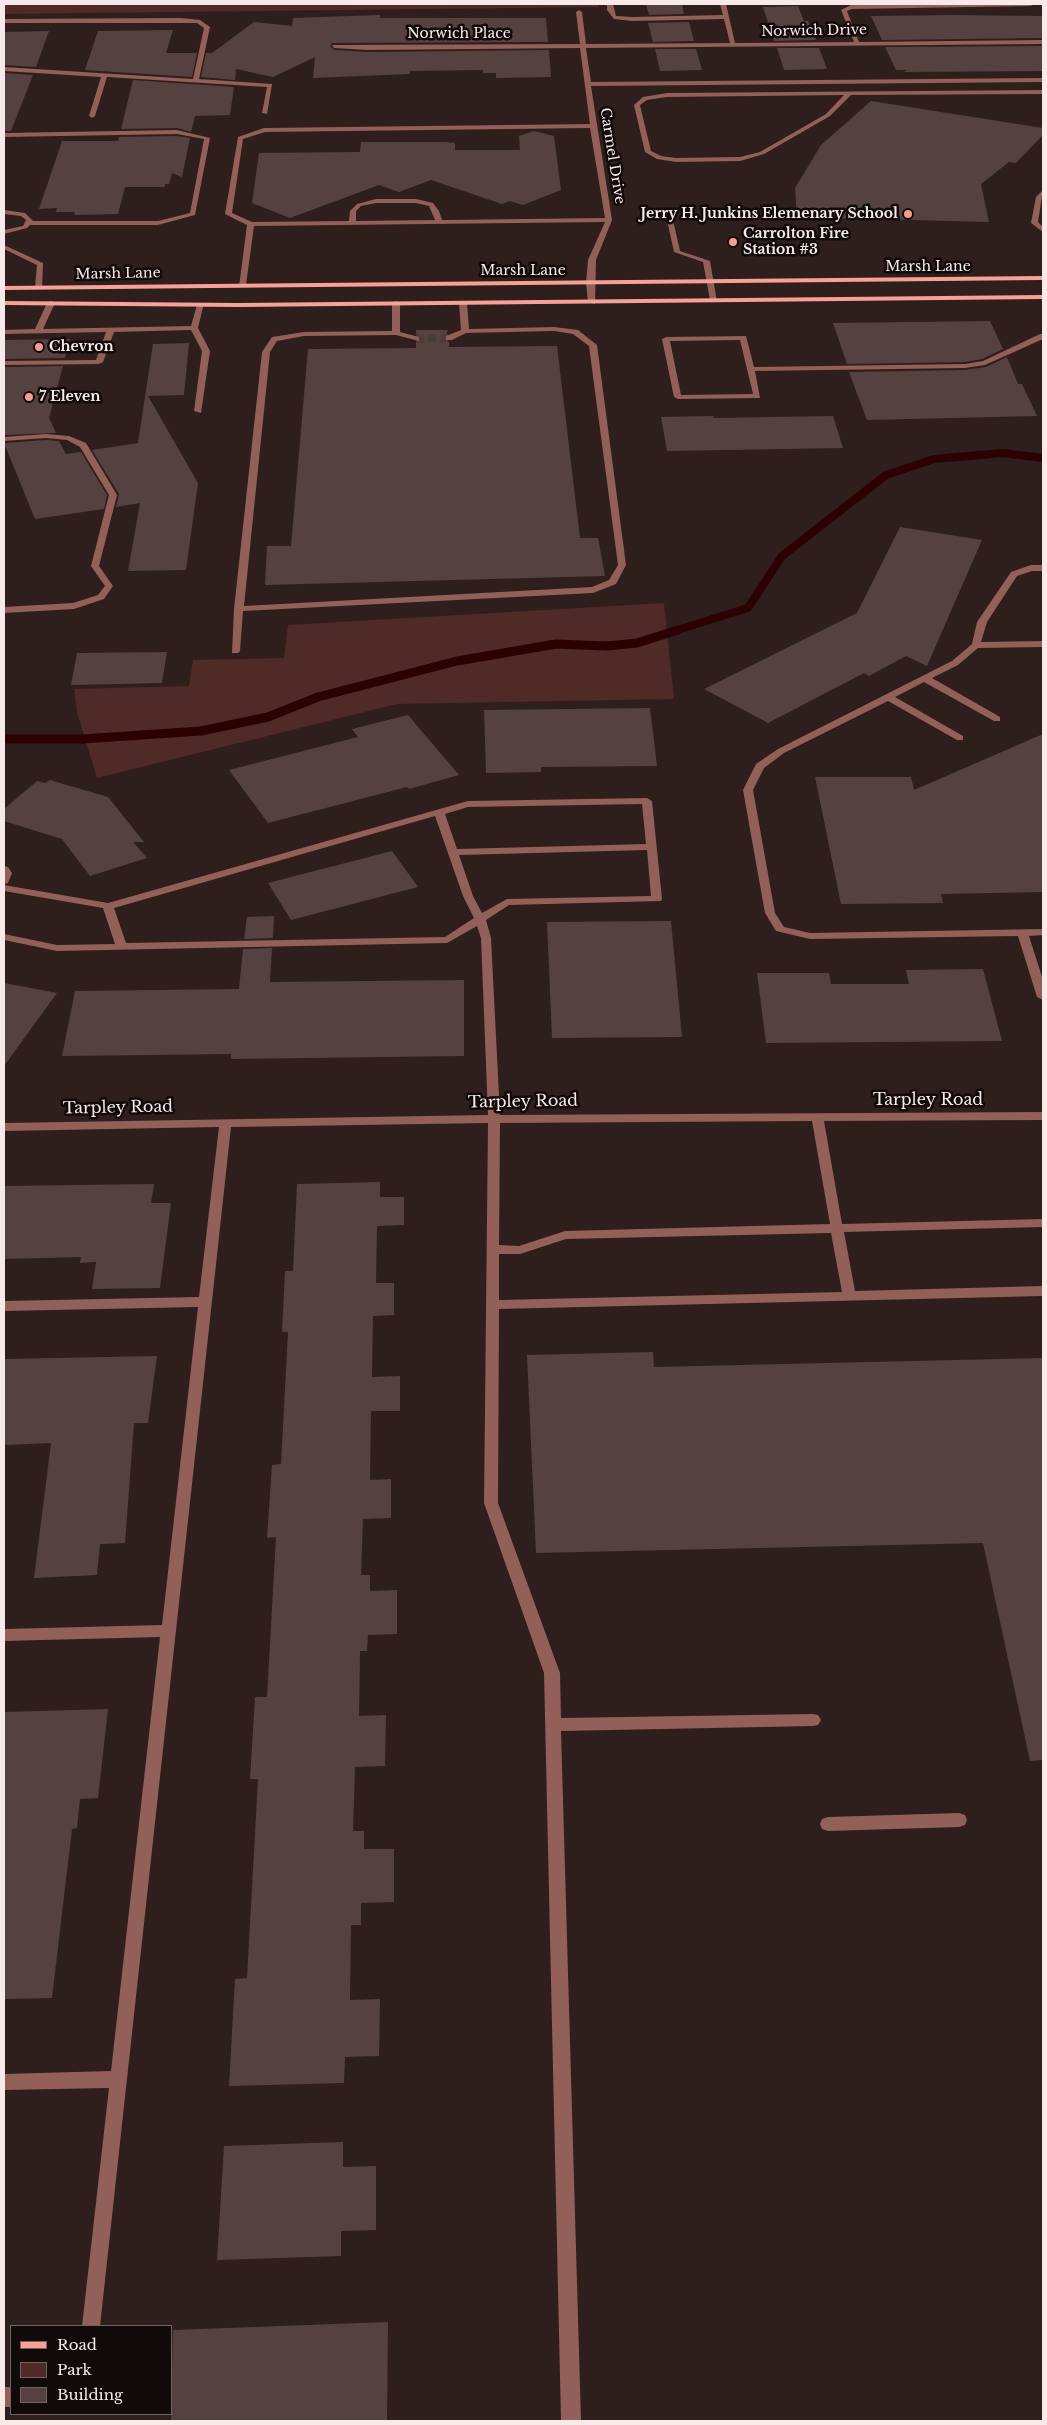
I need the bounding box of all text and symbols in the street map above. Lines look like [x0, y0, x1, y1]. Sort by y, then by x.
street label: Norwich Drive [761, 22, 867, 40]
street label: Norwich Place [407, 26, 511, 42]
street label: Carmel Drive [596, 107, 628, 205]
place label: Jerry H. Junkins Elemenary School [641, 206, 898, 222]
marker: Jerry H. Junkins Elemenary School [902, 208, 914, 220]
place label: Carrolton Fire Station #3 [743, 226, 849, 258]
marker: Carrolton Fire Station #3 [727, 236, 739, 248]
street label: Marsh Lane [885, 259, 971, 275]
street label: Marsh Lane [480, 263, 566, 279]
street label: Marsh Lane [75, 265, 161, 283]
place label: Chevron [49, 339, 114, 355]
marker: Chevron [33, 341, 45, 353]
place label: 7 Eleven [39, 389, 100, 405]
marker: 7 Eleven [23, 391, 35, 403]
street label: Tarpley Road [873, 1090, 983, 1110]
street label: Tarpley Road [468, 1091, 578, 1113]
street label: Tarpley Road [63, 1097, 173, 1119]
legend [10, 2325, 172, 2415]
text: Road [57, 2335, 97, 2354]
text: Park [57, 2360, 92, 2379]
text: Building [57, 2385, 123, 2404]

